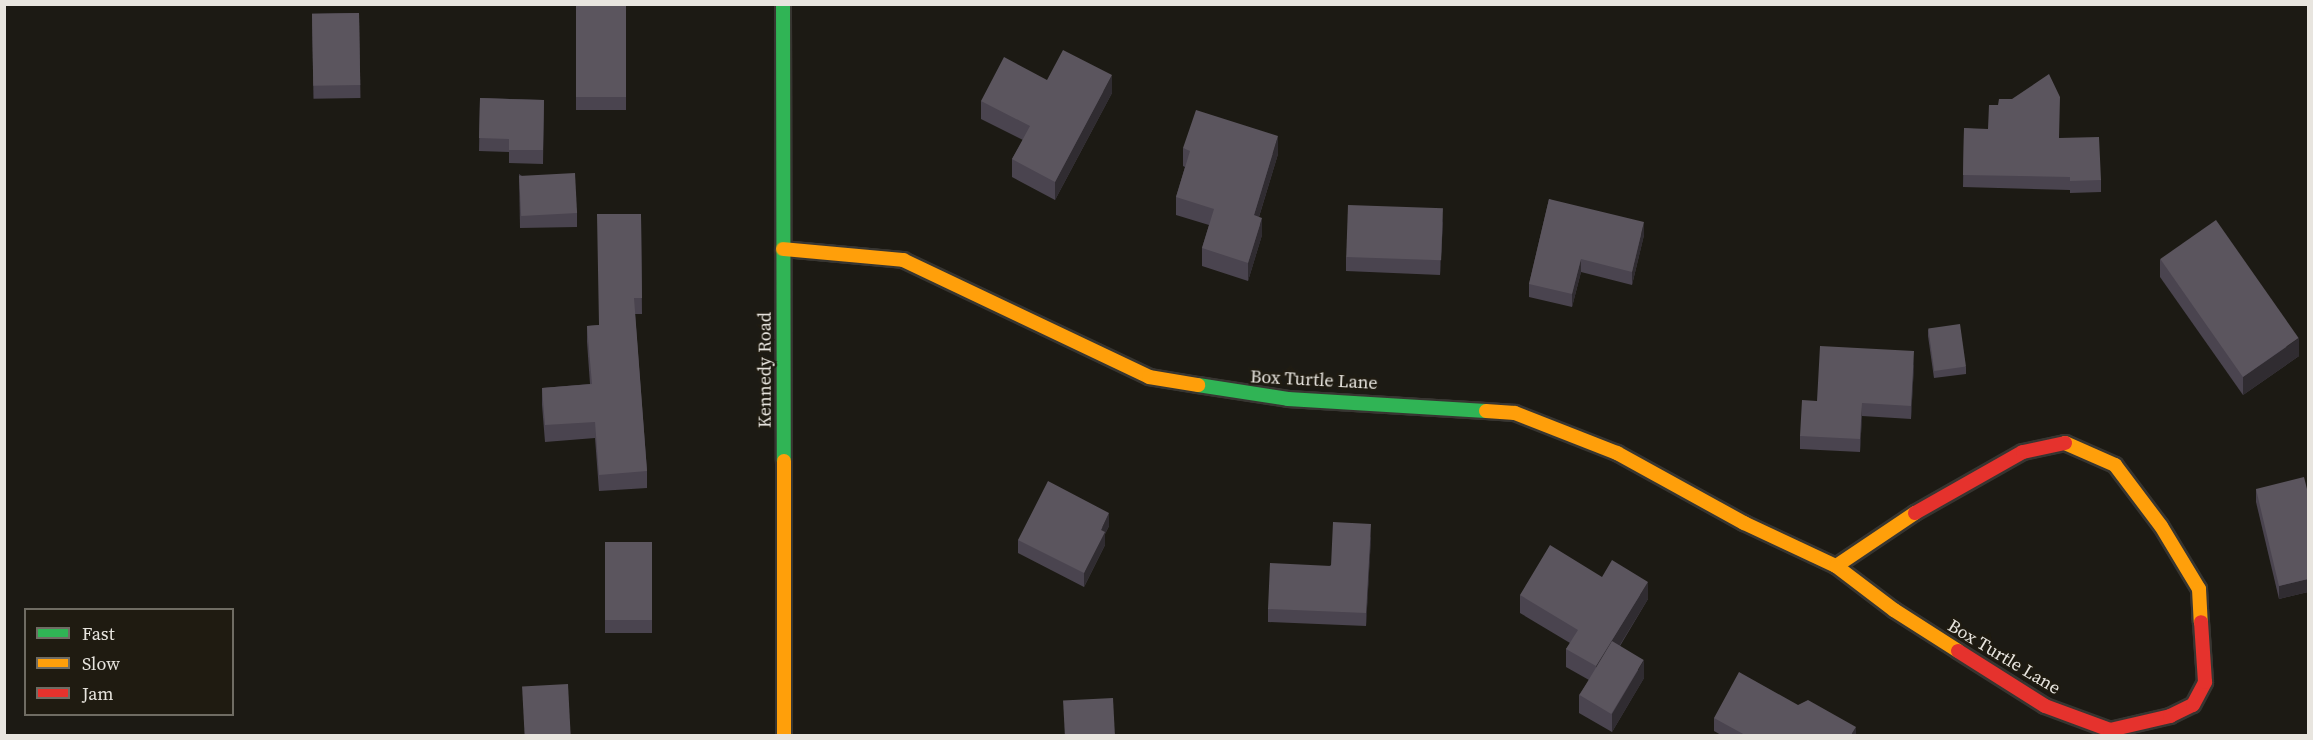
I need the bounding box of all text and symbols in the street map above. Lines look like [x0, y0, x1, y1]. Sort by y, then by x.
street label: Kennedy Road [754, 312, 776, 428]
street label: Box Turtle Lane [1250, 366, 1378, 394]
legend [24, 608, 234, 716]
street label: Box Turtle Lane [1944, 615, 2064, 699]
text: Fast [82, 621, 115, 646]
text: Slow [82, 651, 120, 676]
text: Jam [82, 681, 114, 706]

